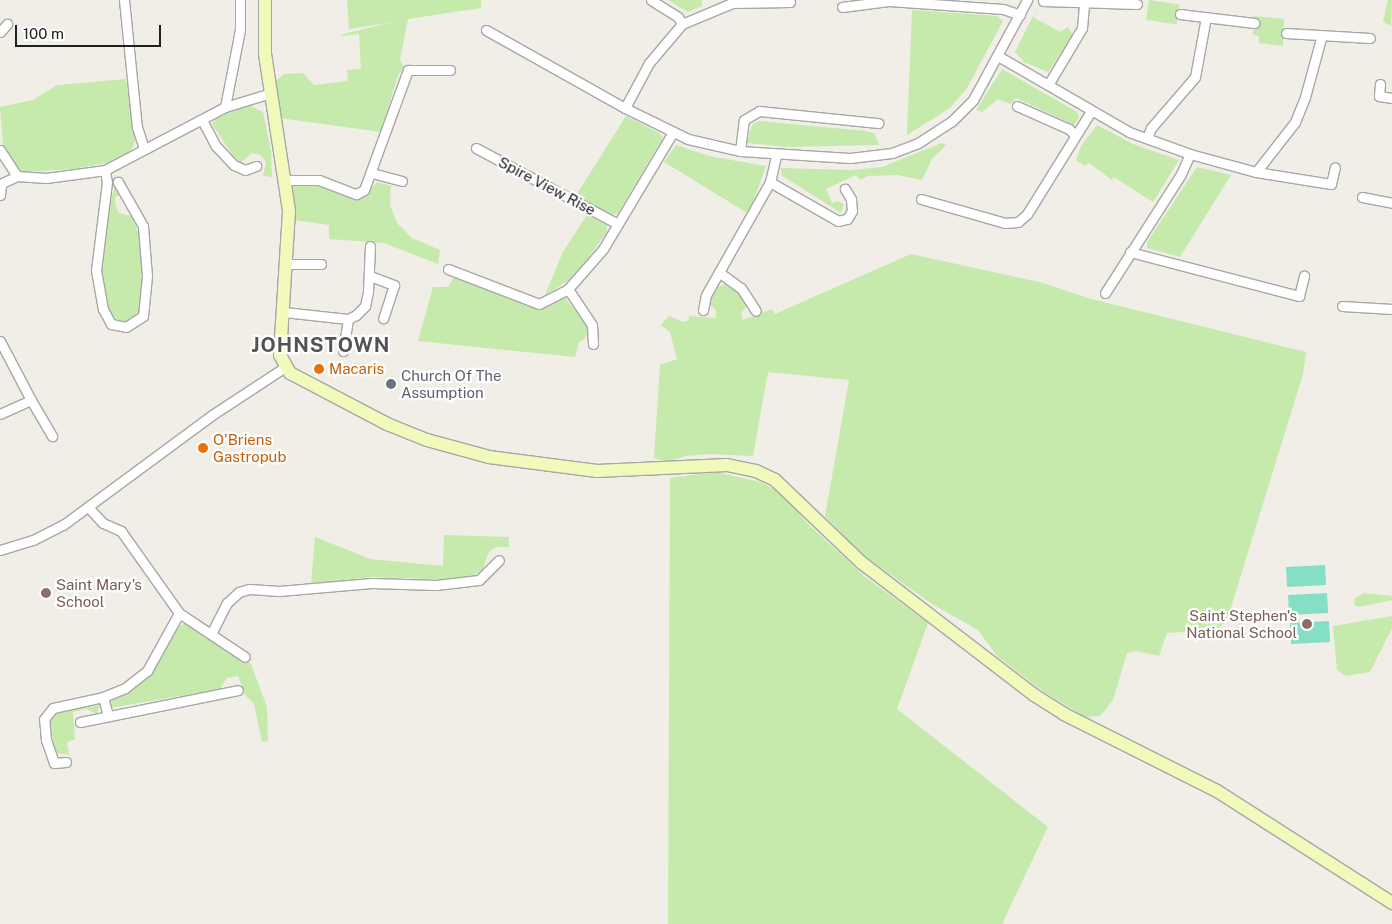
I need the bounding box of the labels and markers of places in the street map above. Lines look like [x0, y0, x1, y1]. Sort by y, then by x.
place label: Macaris [329, 360, 384, 378]
marker: Macaris [313, 363, 325, 375]
place label: Church Of The Assumption [401, 366, 502, 401]
marker: Church Of The Assumption [385, 378, 397, 390]
place label: O'Briens Gastropub [213, 430, 286, 465]
marker: O'Briens Gastropub [197, 442, 209, 454]
place label: Saint Mary's School [56, 575, 142, 610]
marker: Saint Mary's School [40, 587, 52, 599]
place label: Saint Stephen's National School [1186, 606, 1297, 641]
marker: Saint Stephen's National School [1301, 618, 1313, 630]

